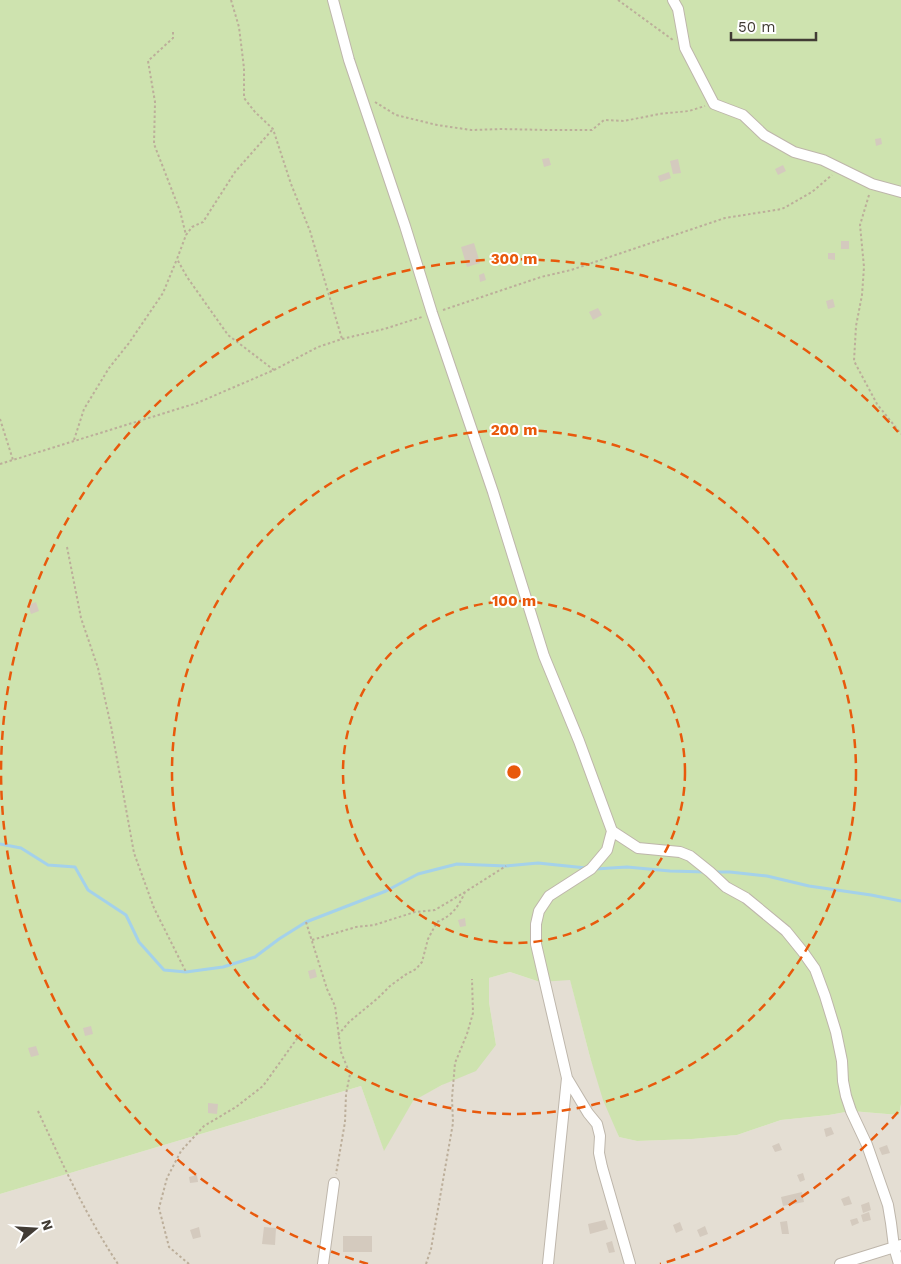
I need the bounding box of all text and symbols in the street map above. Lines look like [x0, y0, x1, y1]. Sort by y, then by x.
scale bar [731, 10, 816, 42]
text: 50 m [738, 18, 775, 36]
text: 300 m [491, 250, 537, 268]
text: 200 m [491, 421, 537, 439]
text: 100 m [492, 592, 536, 610]
centre of rings [505, 763, 523, 781]
north arrow [10, 1204, 60, 1254]
text: N [38, 1218, 57, 1232]

